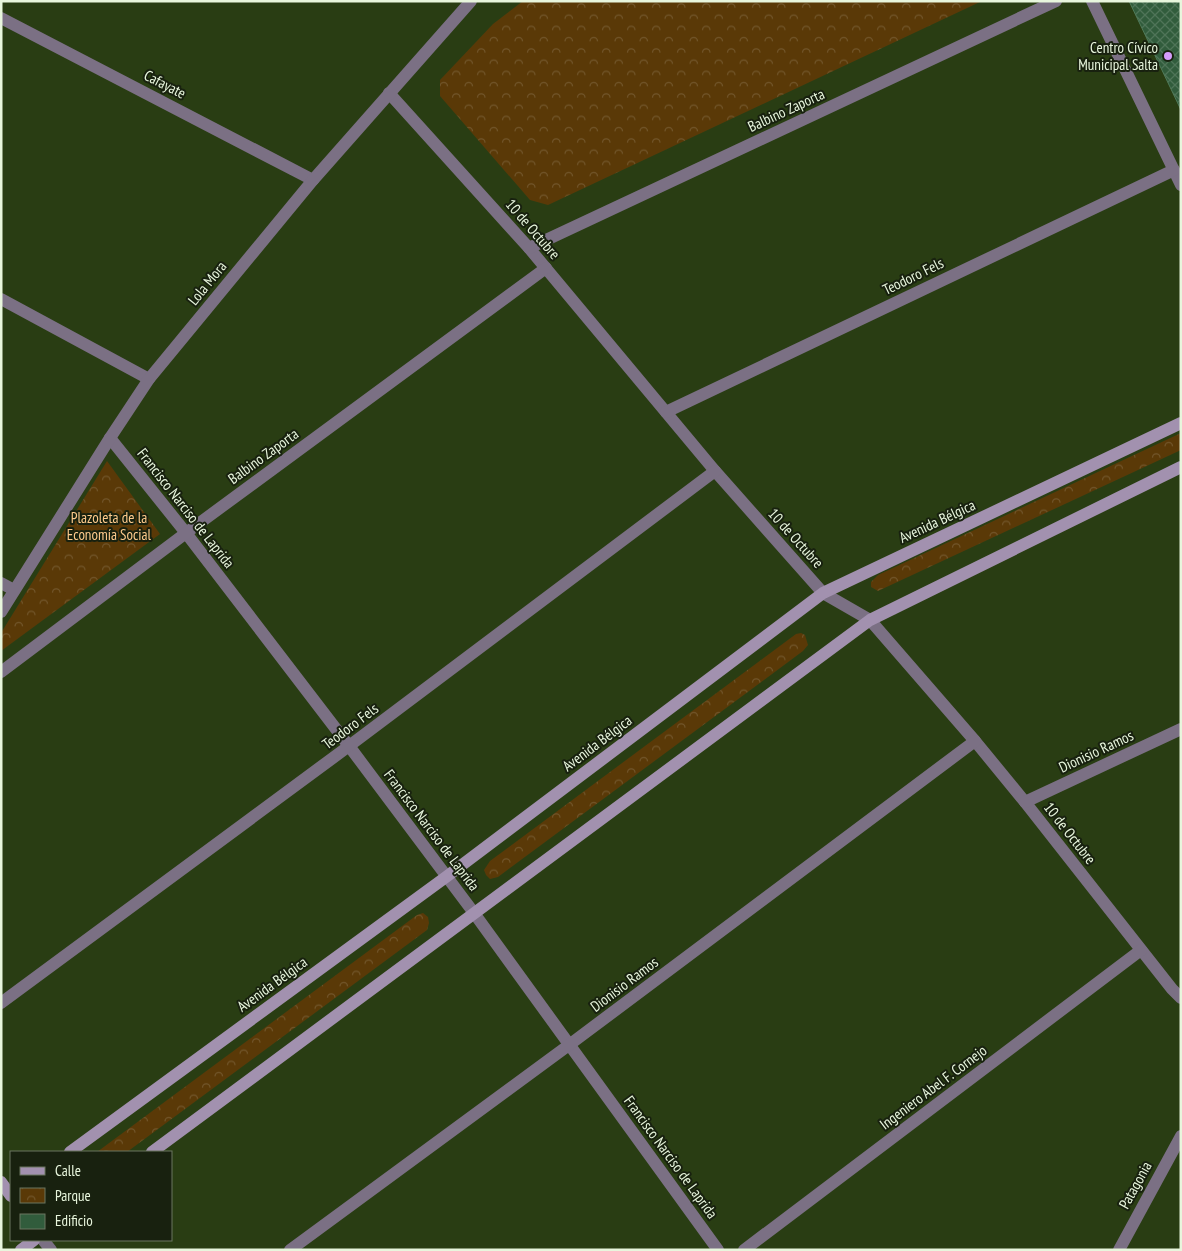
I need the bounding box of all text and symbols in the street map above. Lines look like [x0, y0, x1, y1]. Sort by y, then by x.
place label: Centro Cívico Municipal Salta [1078, 38, 1158, 74]
marker: Centro Cívico Municipal Salta [1162, 50, 1174, 62]
street label: Cafayate [141, 65, 189, 103]
street label: Balbino Zaporta [745, 84, 827, 136]
street label: 10 de Octubre [502, 195, 564, 263]
street label: Teodoro Fels [879, 253, 947, 299]
street label: Lola Mora [184, 257, 230, 309]
street label: Balbino Zaporta [224, 424, 302, 488]
street label: Francisco Narciso de Laprida [133, 444, 239, 572]
street label: Avenida Bélgica [896, 495, 978, 547]
street label: 10 de Octubre [764, 504, 828, 572]
park label: Plazoleta de la Economía Social [67, 508, 152, 544]
street label: Teodoro Fels [318, 699, 382, 753]
street label: Avenida Bélgica [559, 711, 635, 775]
street label: Dionisio Ramos [1056, 725, 1136, 777]
street label: Francisco Narciso de Laprida [380, 766, 484, 894]
street label: 10 de Octubre [1040, 798, 1100, 868]
street label: Avenida Bélgica [233, 952, 311, 1016]
street label: Dionisio Ramos [586, 952, 662, 1016]
street label: Ingeniero Abel F. Cornejo [876, 1041, 990, 1133]
street label: Francisco Narciso de Laprida [620, 1092, 722, 1222]
legend [10, 1151, 172, 1241]
street label: Patagonia [1114, 1158, 1156, 1212]
text: Calle [55, 1161, 81, 1180]
text: Parque [55, 1186, 91, 1205]
text: Edificio [55, 1211, 93, 1230]

